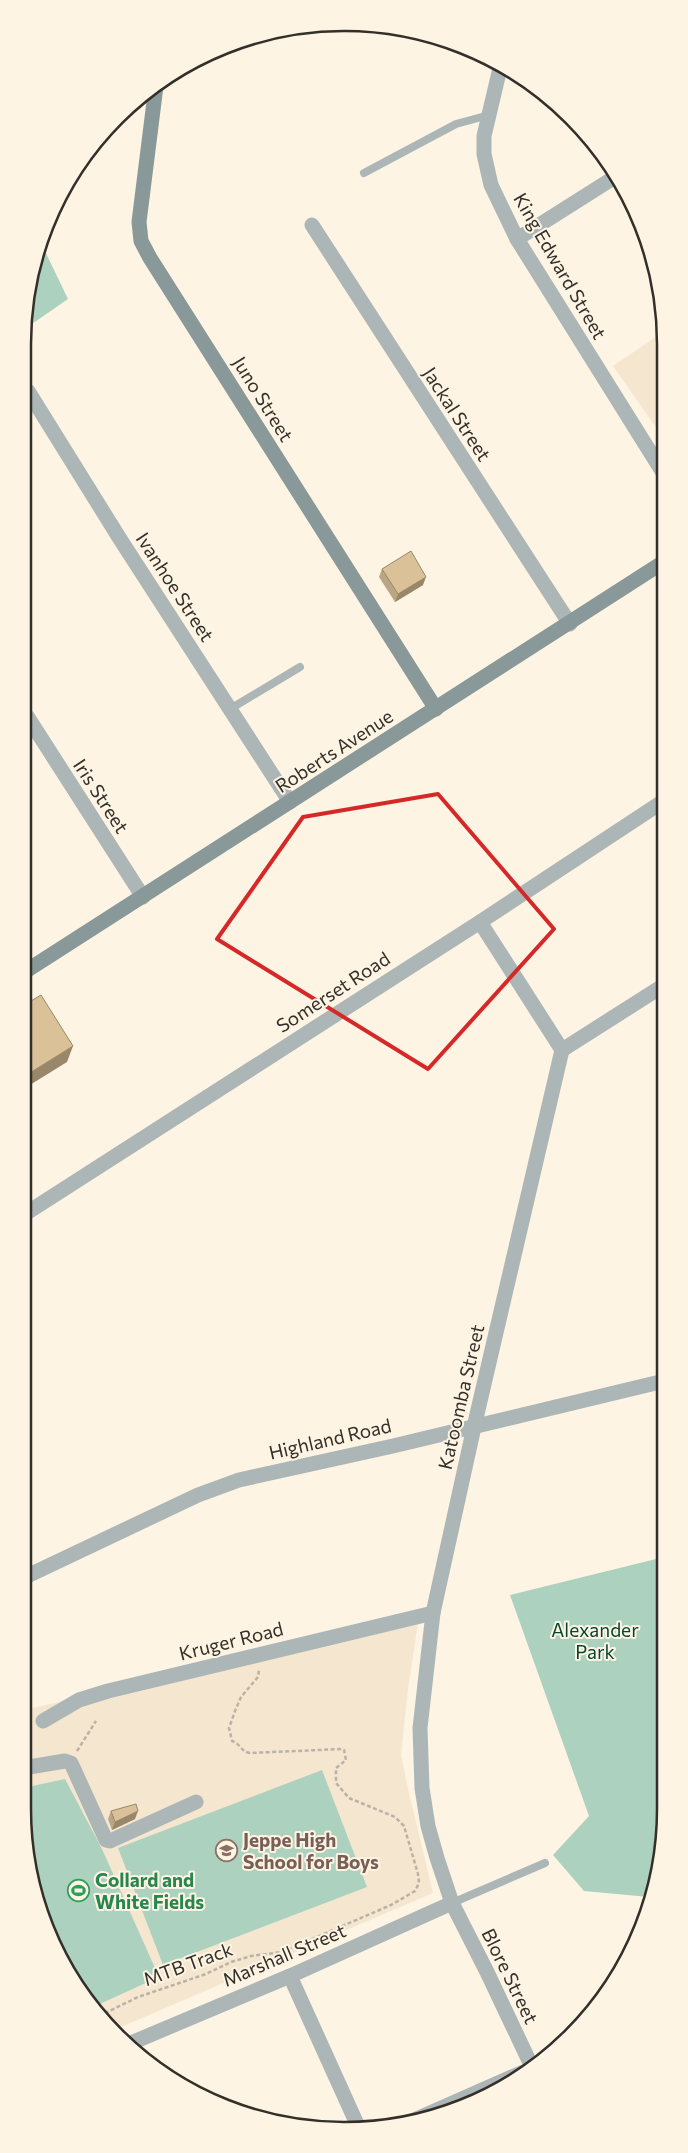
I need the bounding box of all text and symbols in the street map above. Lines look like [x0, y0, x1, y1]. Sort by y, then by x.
street label: King Edward Street [509, 188, 612, 343]
street label: Juno Street [228, 352, 299, 446]
street label: Jackal Street [419, 362, 496, 465]
street label: Ivanhoe Street [132, 528, 219, 646]
street label: Roberts Avenue [271, 704, 397, 797]
street label: Iris Street [69, 754, 134, 837]
street label: Somerset Road [272, 946, 394, 1037]
street label: Katoomba Street [433, 1322, 488, 1472]
street label: Highland Road [266, 1413, 393, 1464]
street label: Kruger Road [176, 1616, 285, 1665]
park label: Alexander Park [551, 1618, 639, 1663]
place label: Jeppe High School for Boys [243, 1828, 379, 1873]
school or university icon: Jeppe High School for Boys [215, 1839, 239, 1863]
place label: Collard and White Fields [95, 1868, 204, 1913]
sports icon: Collard and White Fields [67, 1879, 91, 1903]
street label: Marshall Street [219, 1918, 349, 1991]
street label: Blore Street [478, 1924, 543, 2027]
street label: MTB Track [140, 1937, 236, 1990]

